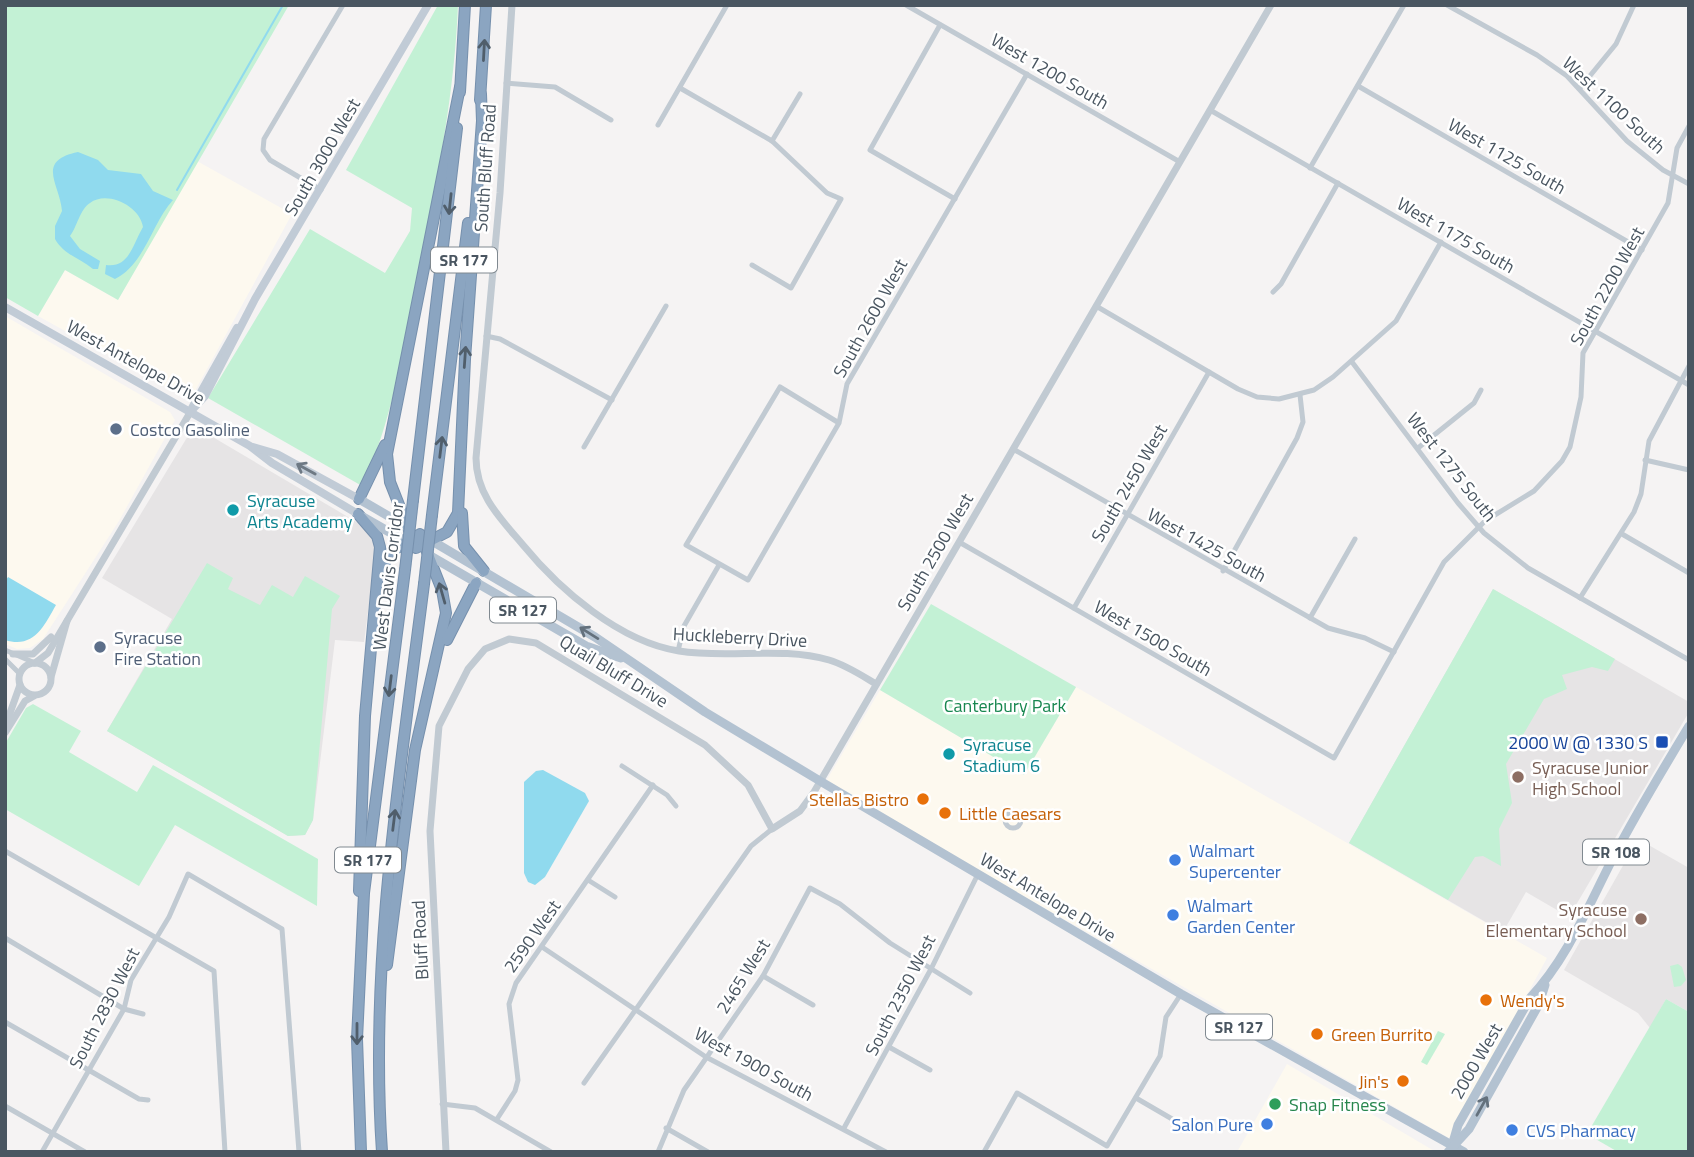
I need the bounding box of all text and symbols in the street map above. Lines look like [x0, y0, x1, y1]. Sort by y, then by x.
street label: West 1200 South [986, 26, 1114, 116]
one-way arrow [477, 39, 490, 62]
street label: West 1100 South [1556, 50, 1672, 160]
street label: South 3000 West [277, 92, 367, 221]
street label: South Bluff Road [467, 103, 503, 233]
street label: West 1125 South [1443, 111, 1571, 201]
street label: West 1175 South [1392, 190, 1520, 280]
one-way arrow [443, 192, 456, 215]
street label: South 2200 West [1563, 221, 1651, 350]
road number: SR 177 [431, 248, 497, 272]
street label: South 2600 West [826, 253, 914, 382]
street label: West Antelope Drive [62, 313, 210, 411]
one-way arrow [459, 346, 472, 369]
street label: West 1275 South [1401, 407, 1503, 527]
place label: Costco Gasoline [130, 416, 250, 443]
street label: South 2450 West [1084, 418, 1174, 547]
marker: Costco Gasoline [108, 421, 124, 437]
one-way arrow [434, 436, 447, 459]
one-way arrow [296, 462, 317, 476]
place label: Syracuse Arts Academy [247, 487, 353, 535]
street label: South 2500 West [890, 487, 980, 616]
street label: West Davis Corridor [365, 500, 411, 652]
street label: West 1425 South [1143, 501, 1271, 589]
marker: Syracuse Arts Academy [225, 502, 241, 518]
one-way arrow [435, 582, 448, 604]
street label: West 1500 South [1089, 593, 1217, 683]
road number: SR 127 [490, 597, 556, 622]
street label: Huckleberry Drive [672, 620, 808, 654]
place label: Syracuse Fire Station [114, 624, 201, 672]
one-way arrow [579, 626, 599, 640]
street label: Quail Bluff Drive [555, 628, 673, 714]
marker: Syracuse Fire Station [92, 639, 108, 655]
one-way arrow [384, 674, 397, 697]
park label: Canterbury Park [944, 692, 1067, 719]
place label: 2000 W @ 1330 S [1508, 729, 1648, 756]
place label: Syracuse Stadium 6 [963, 731, 1040, 779]
marker: 2000 W @ 1330 S [1654, 734, 1670, 750]
marker: Syracuse Stadium 6 [941, 746, 957, 762]
place label: Syracuse Junior High School [1532, 754, 1648, 802]
marker: Syracuse Junior High School [1510, 769, 1526, 785]
place label: Stellas Bistro [809, 786, 909, 813]
marker: Stellas Bistro [915, 791, 931, 807]
place label: Little Caesars [959, 800, 1061, 827]
marker: Little Caesars [937, 805, 953, 821]
one-way arrow [388, 809, 401, 832]
place label: Walmart Supercenter [1189, 837, 1281, 885]
road number: SR 108 [1583, 839, 1649, 864]
street label: West Antelope Drive [975, 846, 1121, 948]
road number: SR 177 [335, 848, 401, 873]
marker: Walmart Supercenter [1167, 852, 1183, 868]
place label: Walmart Garden Center [1187, 892, 1295, 940]
street label: 2590 West [497, 893, 567, 978]
place label: Syracuse Elementary School [1485, 896, 1627, 944]
street label: Bluff Road [404, 900, 436, 980]
marker: Walmart Garden Center [1165, 907, 1181, 923]
marker: Syracuse Elementary School [1633, 911, 1649, 927]
street label: South 2350 West [858, 929, 942, 1060]
street label: 2465 West [709, 933, 777, 1019]
street label: South 2830 West [62, 942, 146, 1073]
place label: Wendy's [1500, 987, 1565, 1014]
marker: Wendy's [1478, 992, 1494, 1008]
road number: SR 127 [1206, 1015, 1272, 1040]
street label: 2000 West [1443, 1017, 1509, 1104]
street label: West 1900 South [690, 1020, 818, 1108]
place label: Green Burrito [1331, 1021, 1433, 1048]
one-way arrow [350, 1022, 364, 1045]
marker: Green Burrito [1309, 1026, 1325, 1042]
place label: Jin's [1358, 1068, 1389, 1095]
marker: Jin's [1395, 1073, 1411, 1089]
place label: Snap Fitness [1289, 1091, 1386, 1118]
marker: Snap Fitness [1267, 1096, 1283, 1112]
one-way arrow [1475, 1097, 1489, 1117]
place label: Salon Pure [1172, 1111, 1253, 1138]
marker: Salon Pure [1259, 1116, 1275, 1132]
place label: CVS Pharmacy [1526, 1117, 1636, 1144]
marker: CVS Pharmacy [1504, 1122, 1520, 1138]

